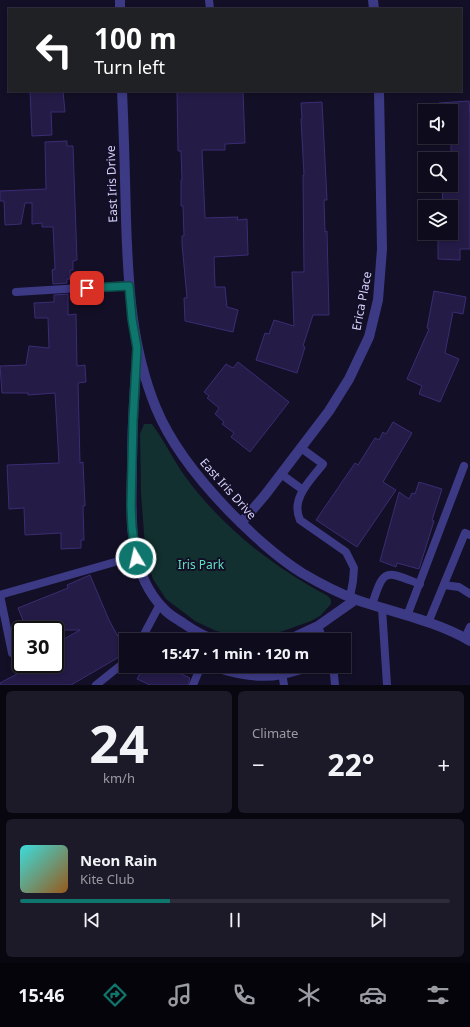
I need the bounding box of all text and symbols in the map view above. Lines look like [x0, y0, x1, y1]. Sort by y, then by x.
text: 100 m [94, 19, 177, 57]
icon: left [28, 24, 80, 76]
text: Turn left [94, 55, 165, 79]
map controls [418, 104, 458, 240]
button: sound [418, 104, 458, 144]
street label: East Iris Drive [102, 145, 121, 223]
button: search [418, 152, 458, 192]
button: layers [418, 200, 458, 240]
street label: Erica Place [347, 270, 376, 332]
pin [70, 271, 104, 305]
icon: arrive [76, 277, 98, 299]
street label: East Iris Drive [196, 454, 261, 523]
position arrow [115, 537, 157, 579]
park label: Iris Park [178, 556, 225, 573]
speed limit sign: 30 [12, 621, 64, 673]
text: 15:47 · 1 min · 120 m [161, 643, 309, 663]
text: 24 [89, 707, 149, 778]
text: Climate [252, 724, 298, 742]
text: 22° [327, 744, 375, 785]
text: − [252, 749, 265, 779]
text: + [437, 749, 450, 779]
text: km/h [103, 769, 135, 787]
text: Neon Rain [80, 850, 157, 870]
text: Kite Club [80, 870, 134, 888]
icon: previous [81, 909, 103, 931]
icon: pause [224, 909, 246, 931]
icon: next [367, 909, 389, 931]
icon: directions [101, 981, 129, 1009]
icon: music [166, 981, 194, 1009]
icon: phone [230, 981, 258, 1009]
icon: climate [295, 981, 323, 1009]
icon: car [359, 981, 387, 1009]
icon: filters [424, 981, 452, 1009]
text: 15:46 [18, 983, 65, 1007]

